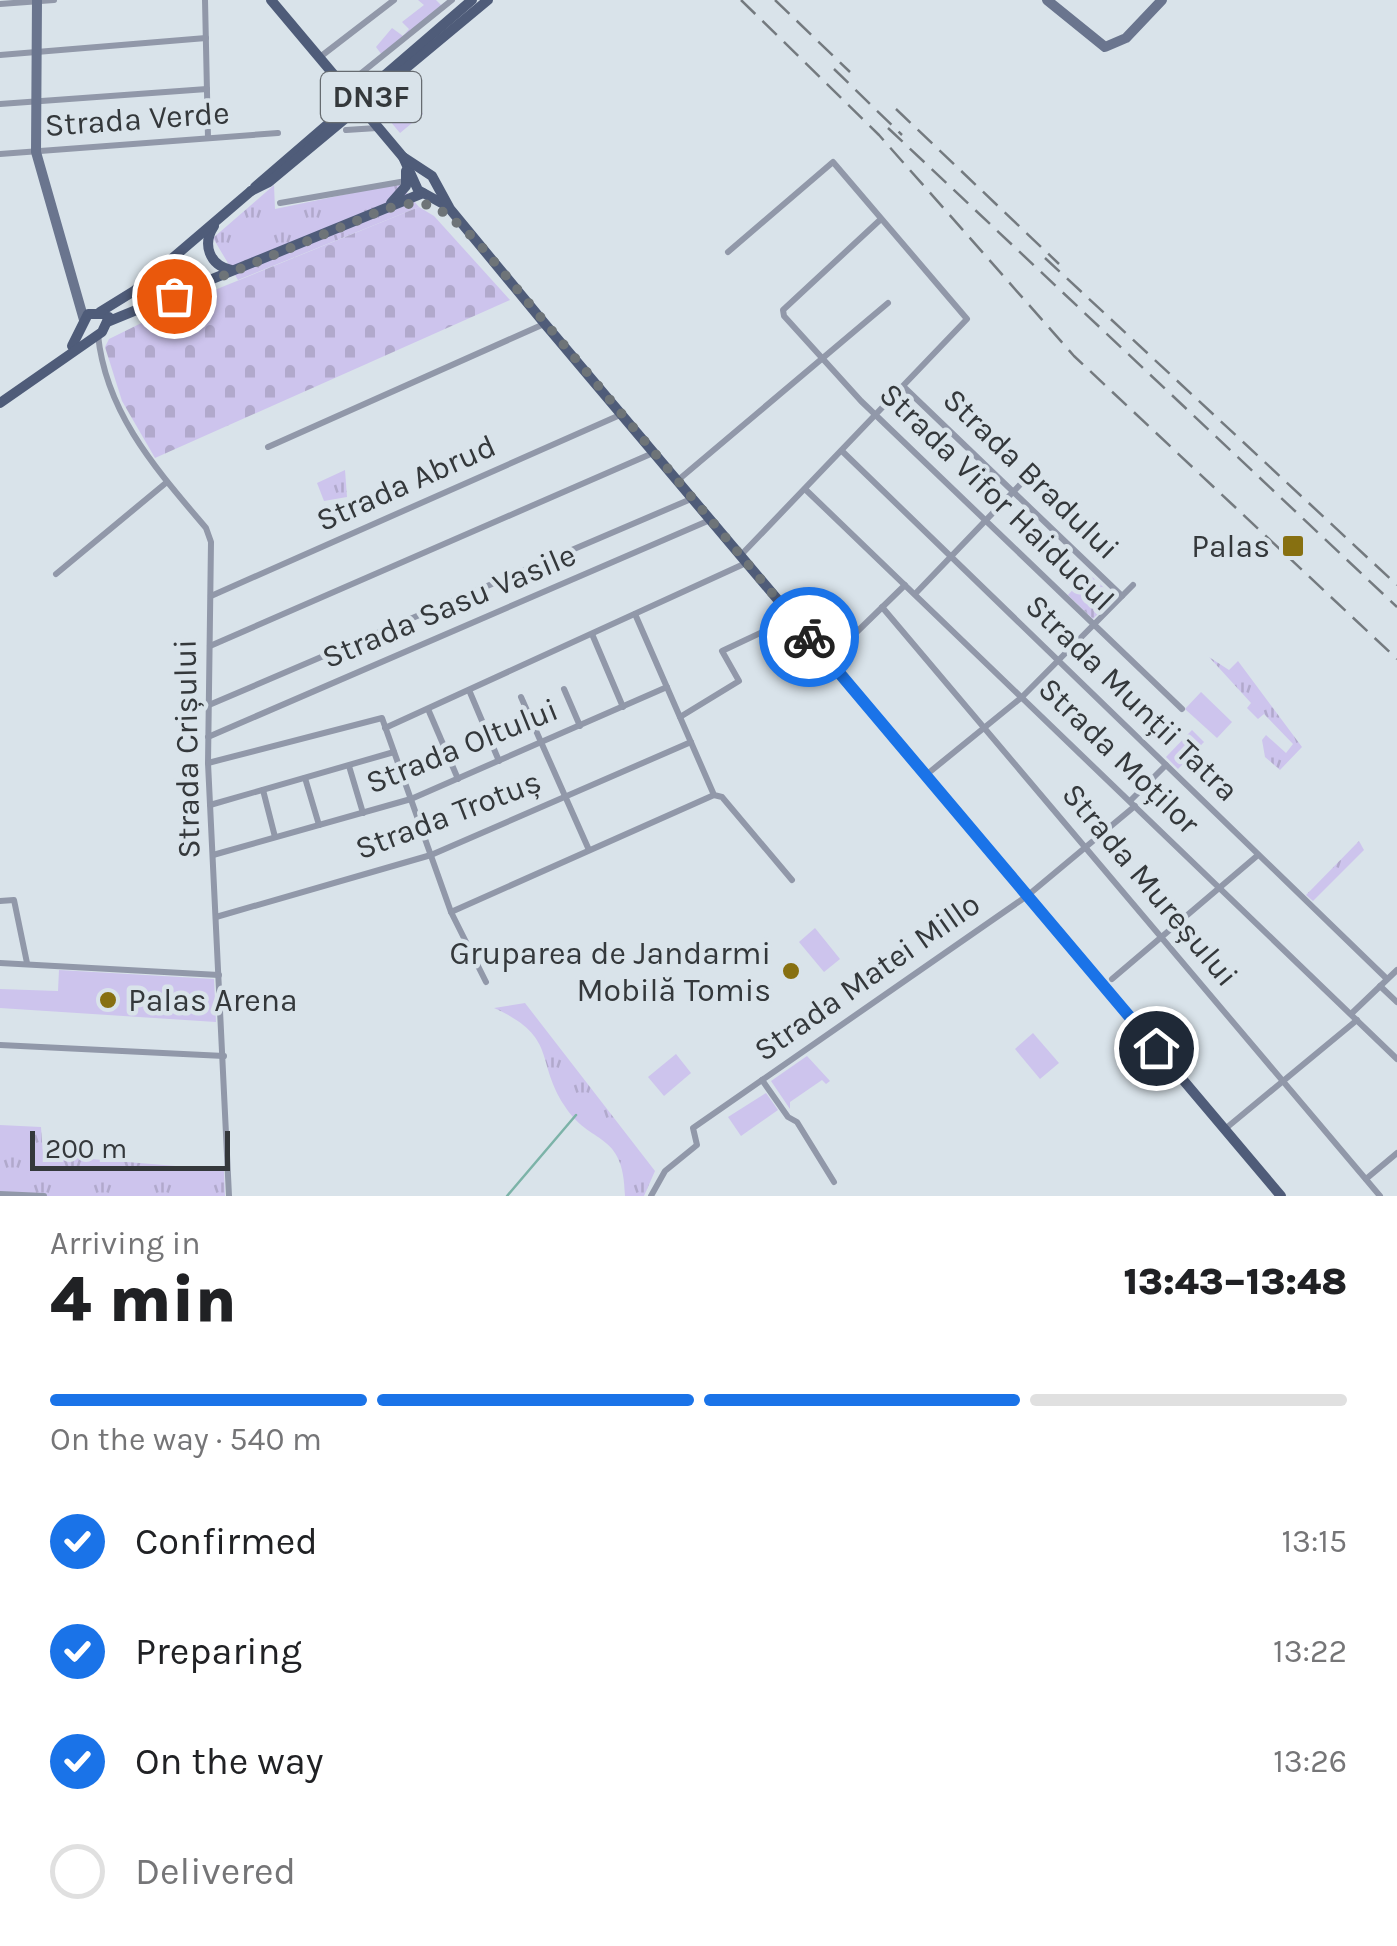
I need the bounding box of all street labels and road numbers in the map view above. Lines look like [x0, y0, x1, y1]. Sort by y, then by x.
road number: DN3F [321, 72, 421, 122]
street label: Strada Verde [43, 94, 231, 144]
street label: Strada Vifor Haiducul [872, 375, 1122, 619]
street label: Strada Bradului [935, 381, 1127, 567]
street label: Strada Abrud [311, 427, 501, 539]
street label: Strada Sasu Vasile [317, 536, 581, 676]
street label: Strada Munții Tatra [1018, 587, 1246, 809]
street label: Strada Crișului [167, 639, 207, 859]
street label: Strada Moților [1031, 670, 1207, 842]
street label: Strada Oltului [361, 691, 563, 801]
street label: Strada Trotuș [350, 763, 546, 867]
street label: Strada Mureșului [1054, 776, 1246, 994]
street label: Strada Matei Millo [747, 885, 987, 1069]

